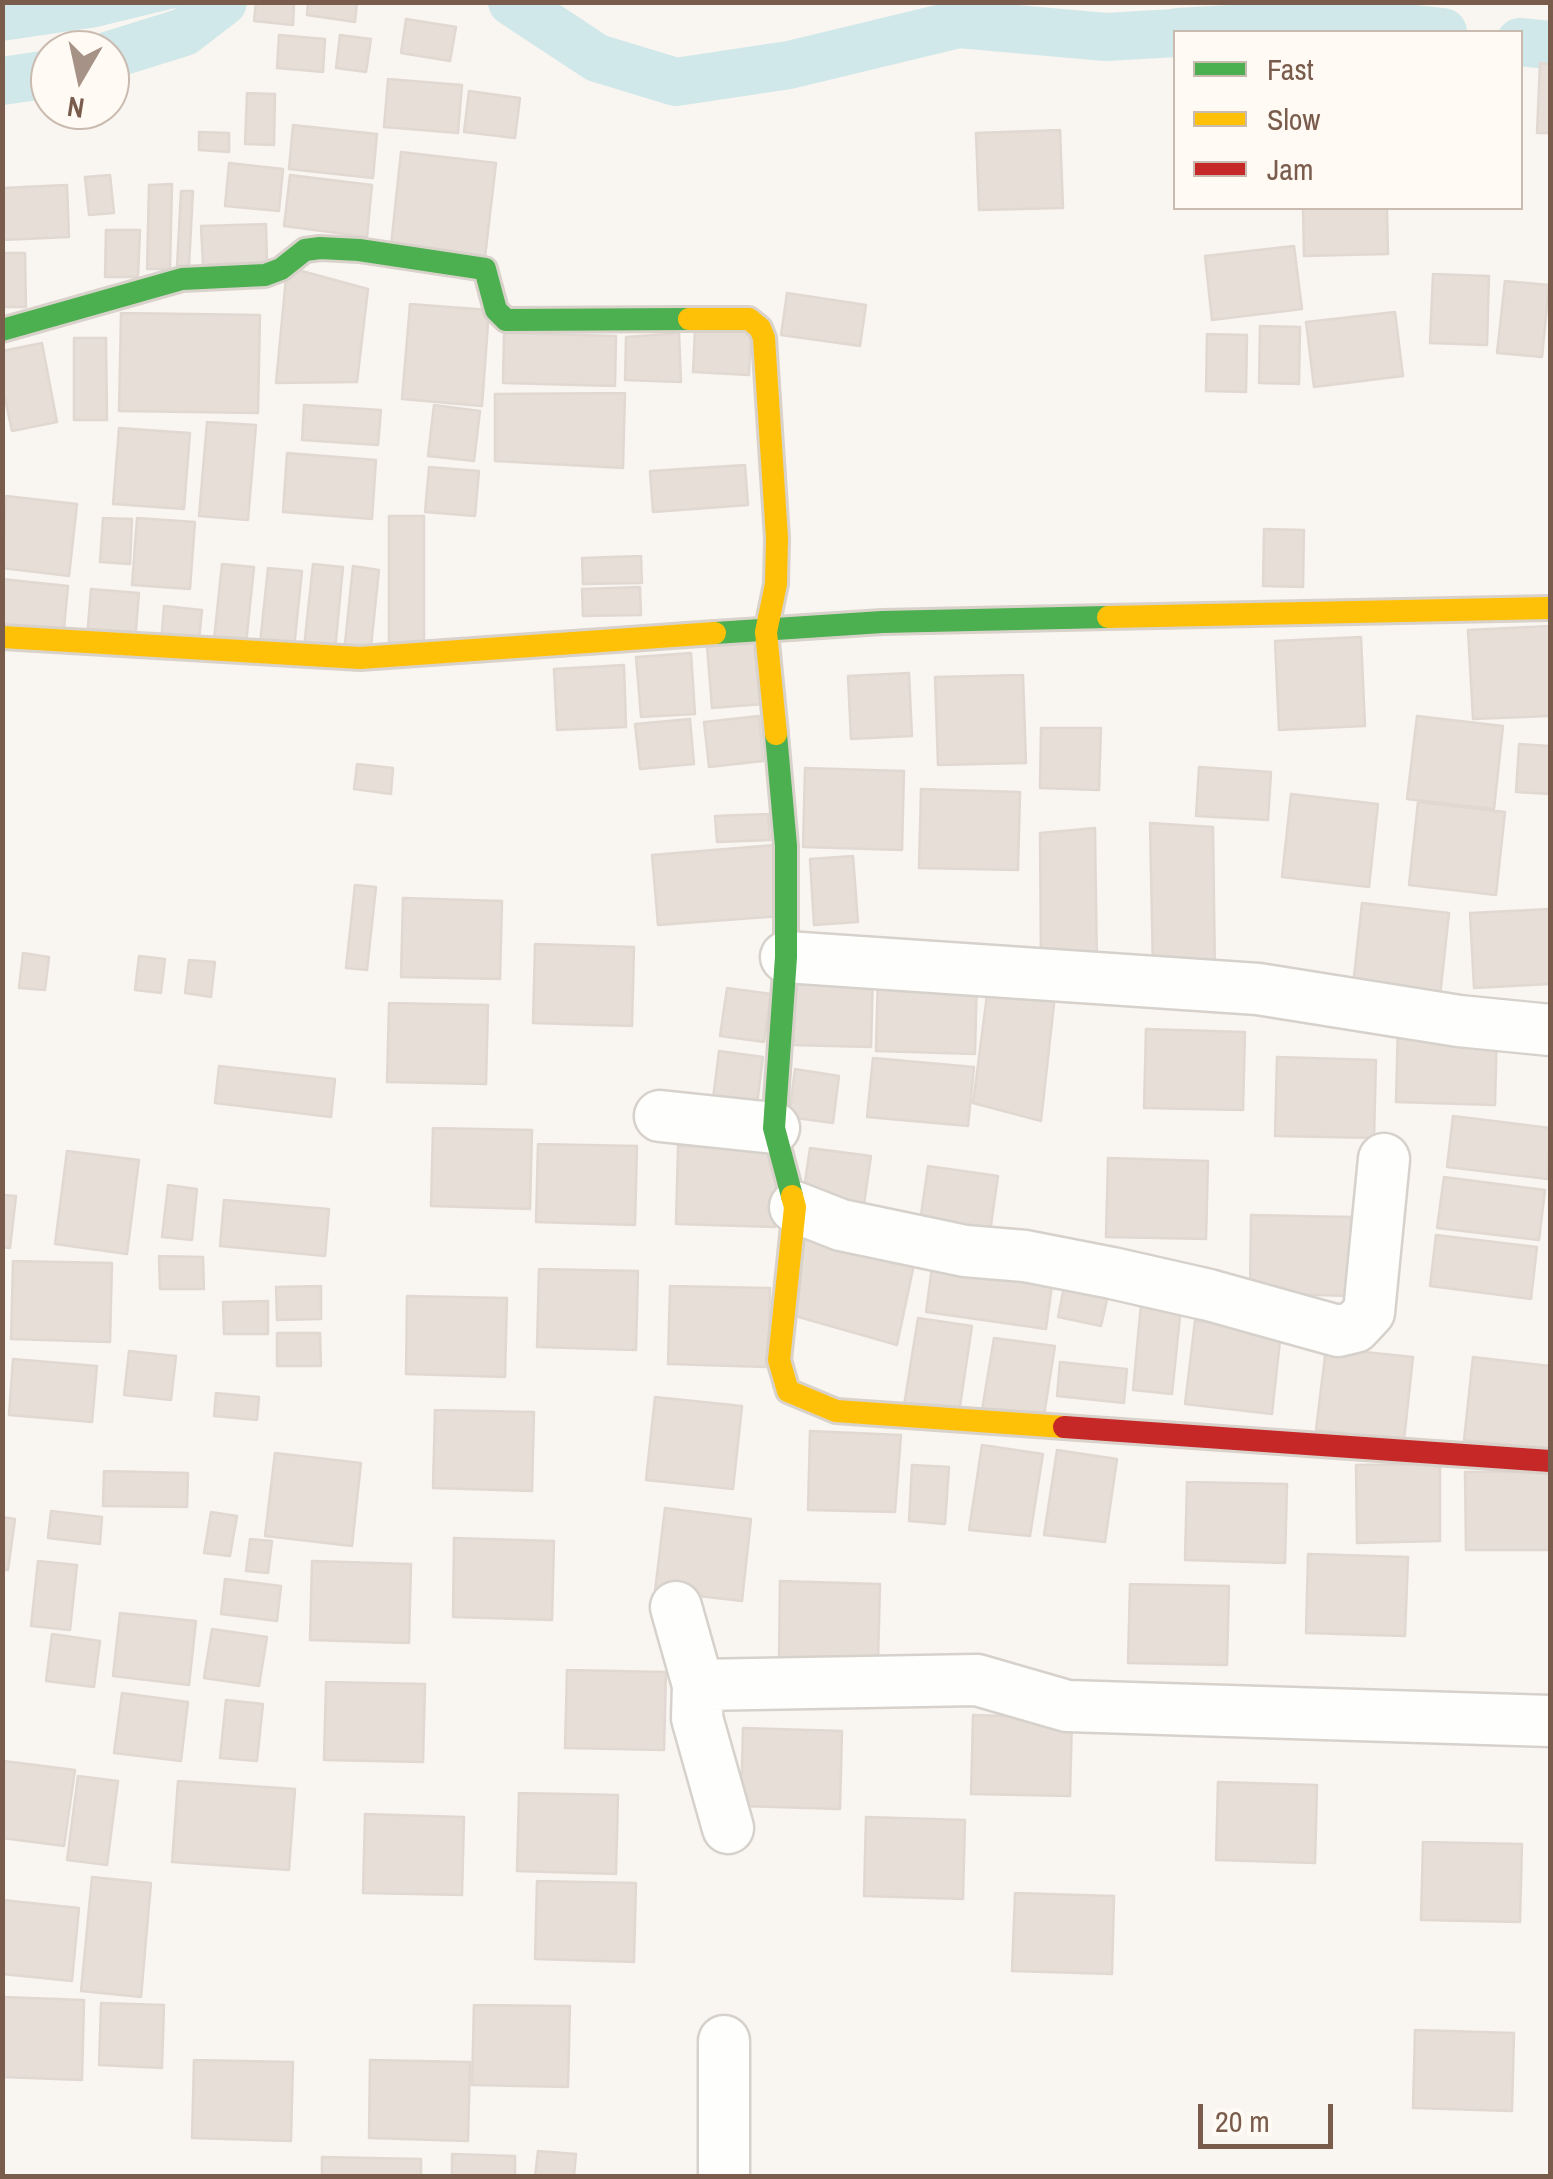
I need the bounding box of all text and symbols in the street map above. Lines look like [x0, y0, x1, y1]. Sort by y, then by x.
north arrow [30, 30, 130, 130]
legend [1173, 30, 1523, 210]
text: Fast [1267, 49, 1314, 89]
text: N [64, 88, 87, 128]
text: Slow [1267, 99, 1320, 139]
text: Jam [1267, 149, 1313, 189]
scale bar [1203, 2084, 1338, 2146]
text: 20 m [1215, 2101, 1270, 2141]

